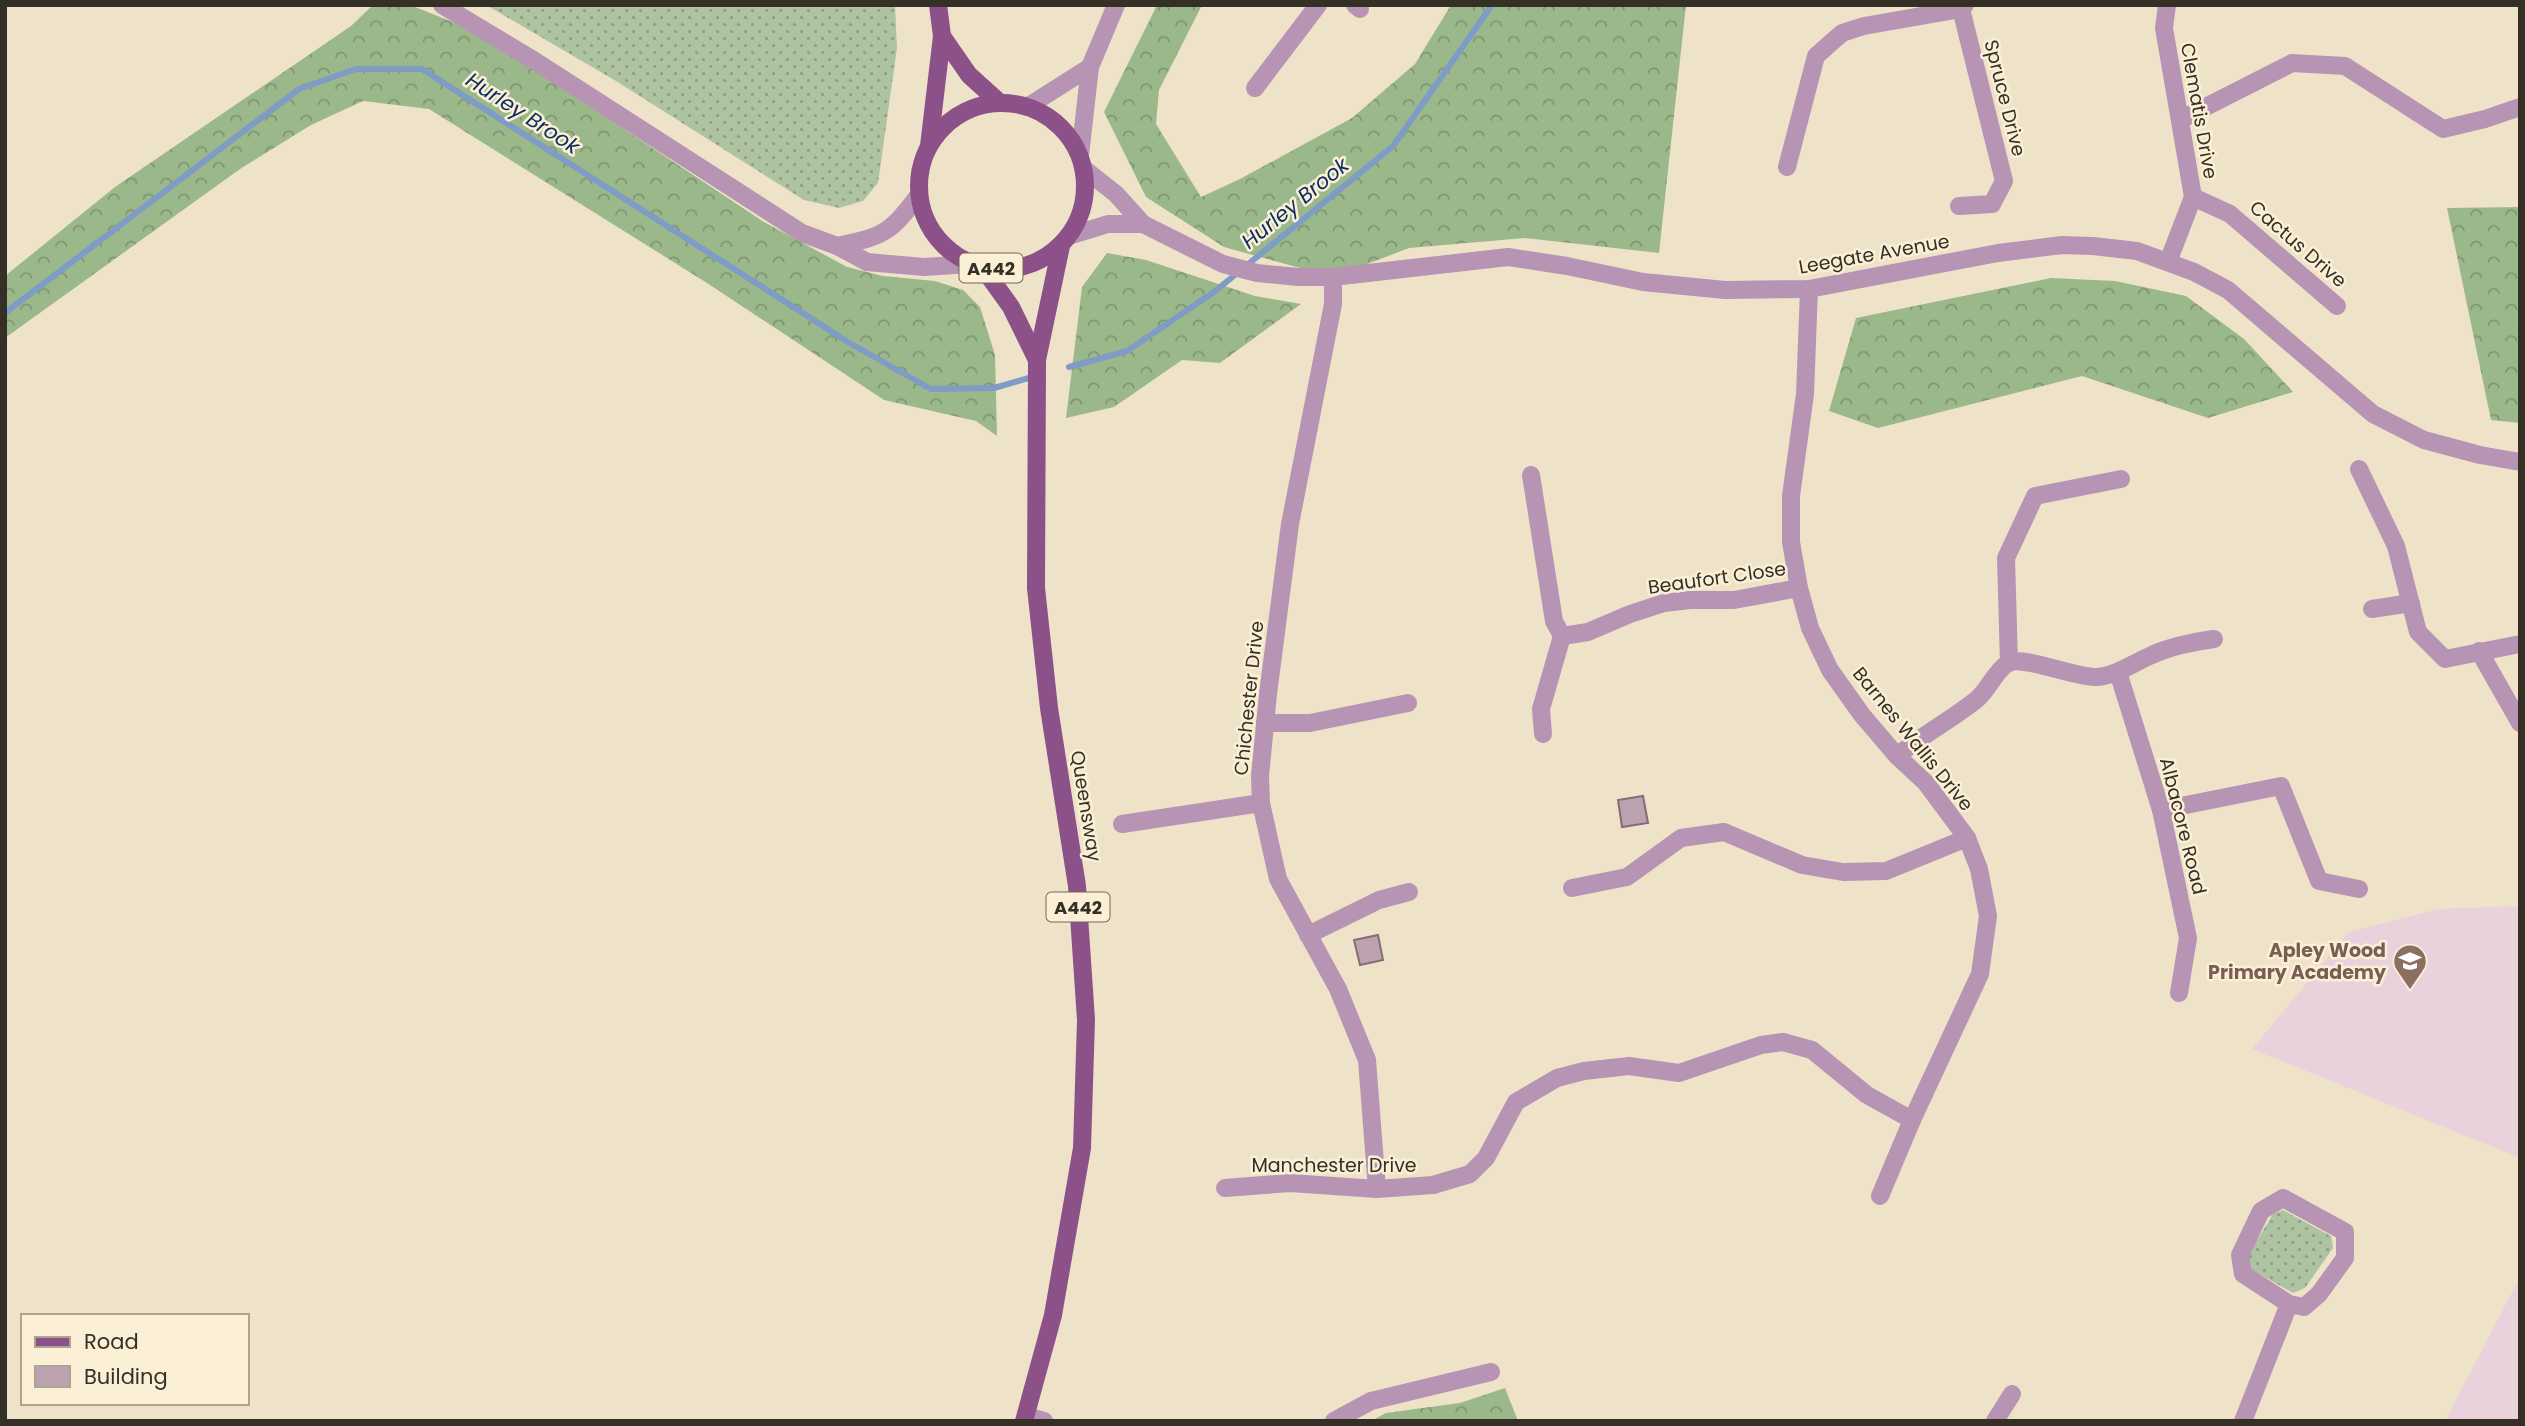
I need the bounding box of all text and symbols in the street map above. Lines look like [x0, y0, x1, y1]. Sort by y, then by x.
street label: Spruce Drive [1977, 37, 2033, 159]
street label: Clematis Drive [2174, 41, 2224, 181]
water label: Hurley Brook [460, 65, 587, 161]
water label: Hurley Brook [1235, 150, 1356, 255]
street label: Cactus Drive [2244, 194, 2352, 294]
street label: Leegate Avenue [1797, 227, 1951, 281]
road number: A442 [960, 254, 1023, 282]
street label: Beaufort Close [1646, 555, 1788, 601]
street label: Chichester Drive [1227, 619, 1271, 777]
street label: Barnes Wallis Drive [1846, 661, 1980, 817]
street label: Queensway [1064, 749, 1108, 864]
street label: Albacore Road [2153, 755, 2213, 897]
road number: A442 [1046, 893, 1110, 922]
place label: Apley Wood Primary Academy [2208, 937, 2387, 986]
school or university icon: Apley Wood Primary Academy [2391, 942, 2429, 991]
street label: Manchester Drive [1251, 1152, 1417, 1179]
legend [21, 1314, 248, 1405]
text: Road [84, 1327, 139, 1356]
text: Building [84, 1362, 168, 1391]

